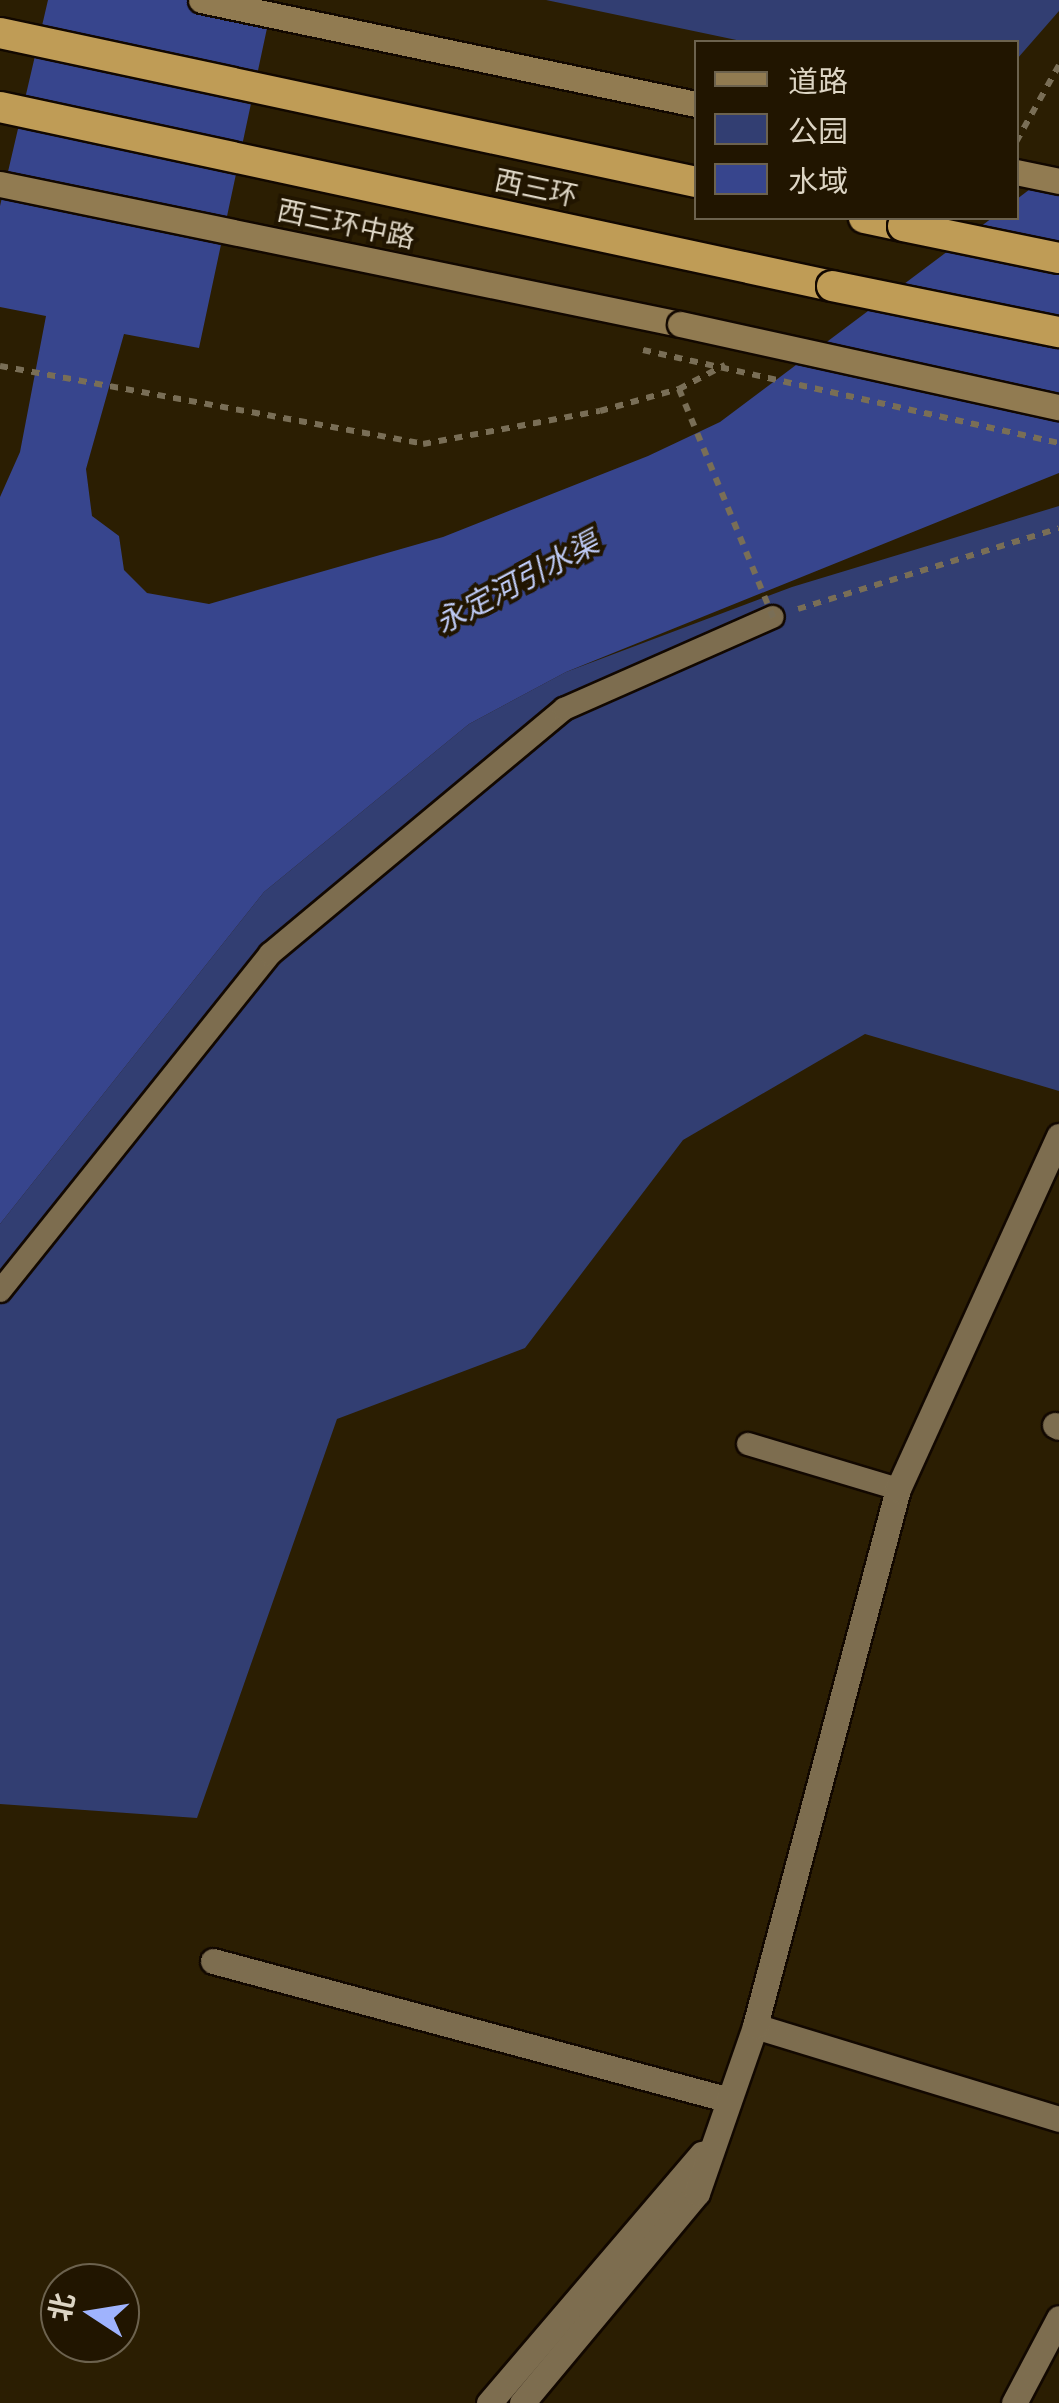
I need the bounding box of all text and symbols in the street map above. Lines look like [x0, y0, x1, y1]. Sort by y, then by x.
legend [694, 40, 1019, 220]
text: 道路 [788, 64, 848, 100]
text: 公园 [788, 114, 848, 150]
street label: 西三环 [491, 164, 581, 214]
text: 水域 [788, 164, 848, 200]
street label: 西三环中路 [274, 194, 418, 256]
water label: 永定河引水渠 [429, 525, 605, 641]
north arrow [40, 2263, 140, 2363]
text: 北 [43, 2290, 81, 2324]

